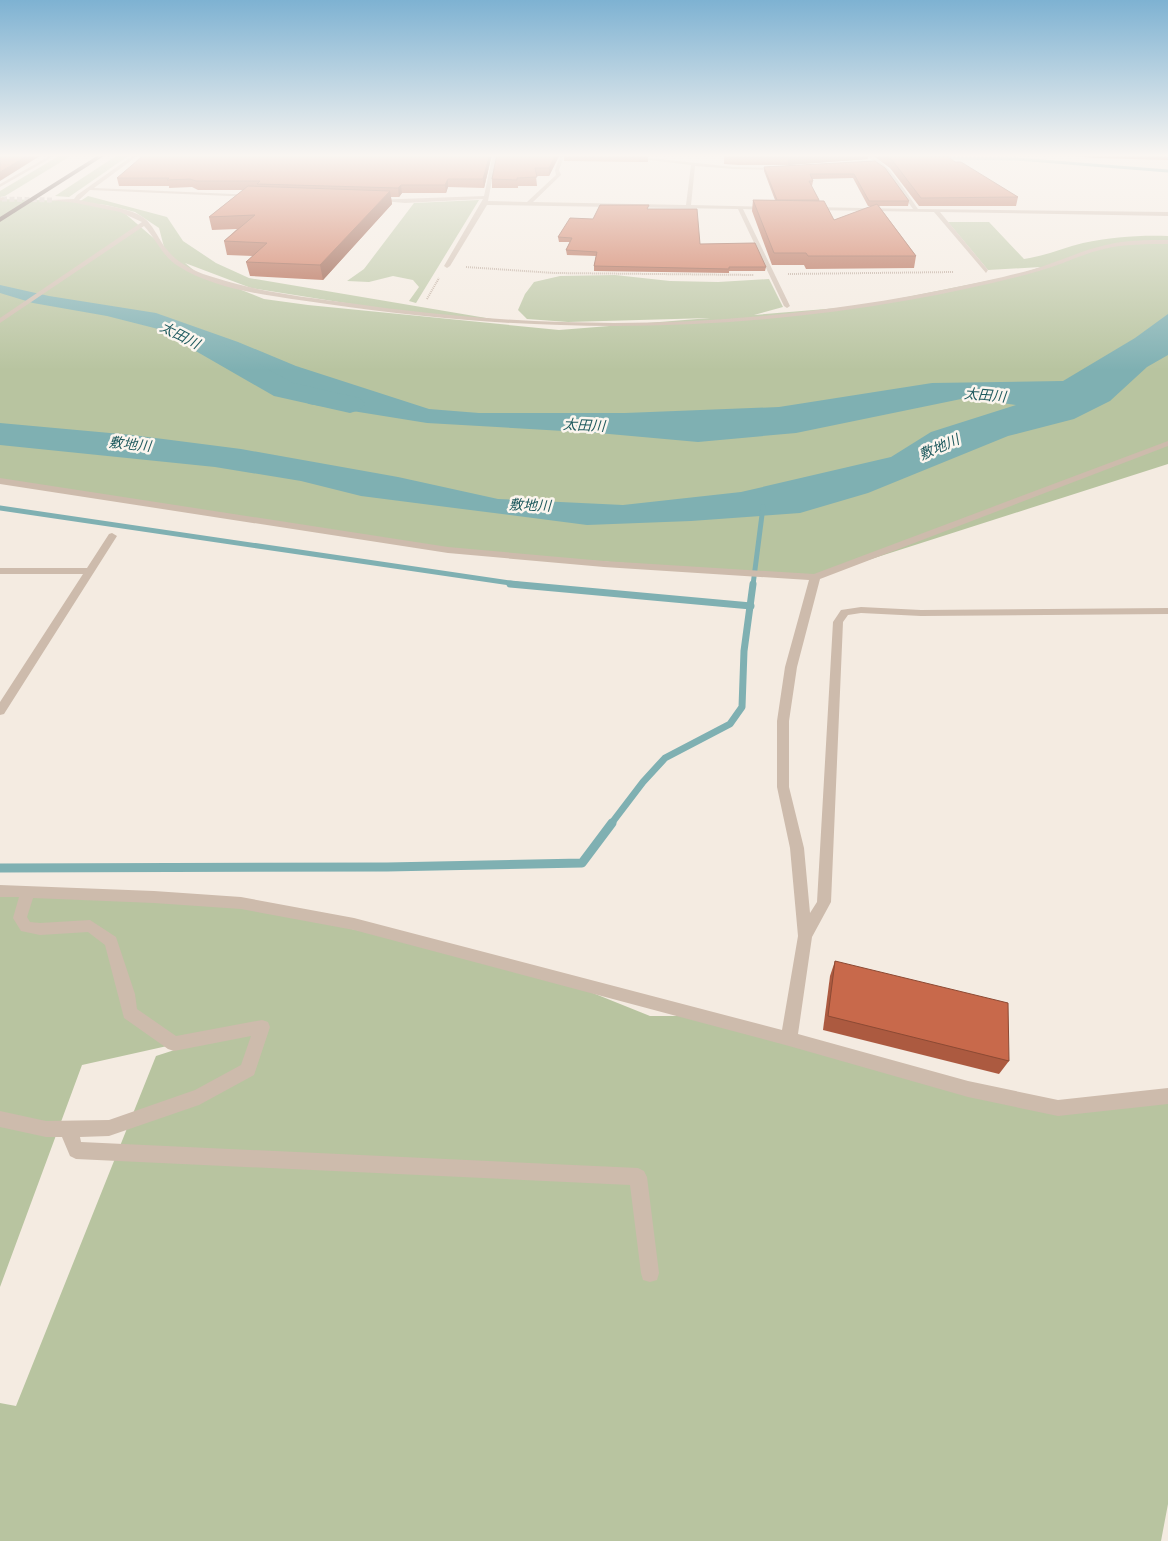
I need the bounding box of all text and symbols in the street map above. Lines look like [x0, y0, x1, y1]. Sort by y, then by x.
water label: 太田川 [158, 318, 204, 353]
water label: 太田川 [963, 385, 1009, 405]
water label: 太田川 [563, 416, 607, 434]
water label: 敷地川 [917, 430, 963, 463]
water label: 敷地川 [108, 434, 154, 454]
water label: 敷地川 [509, 496, 553, 514]

